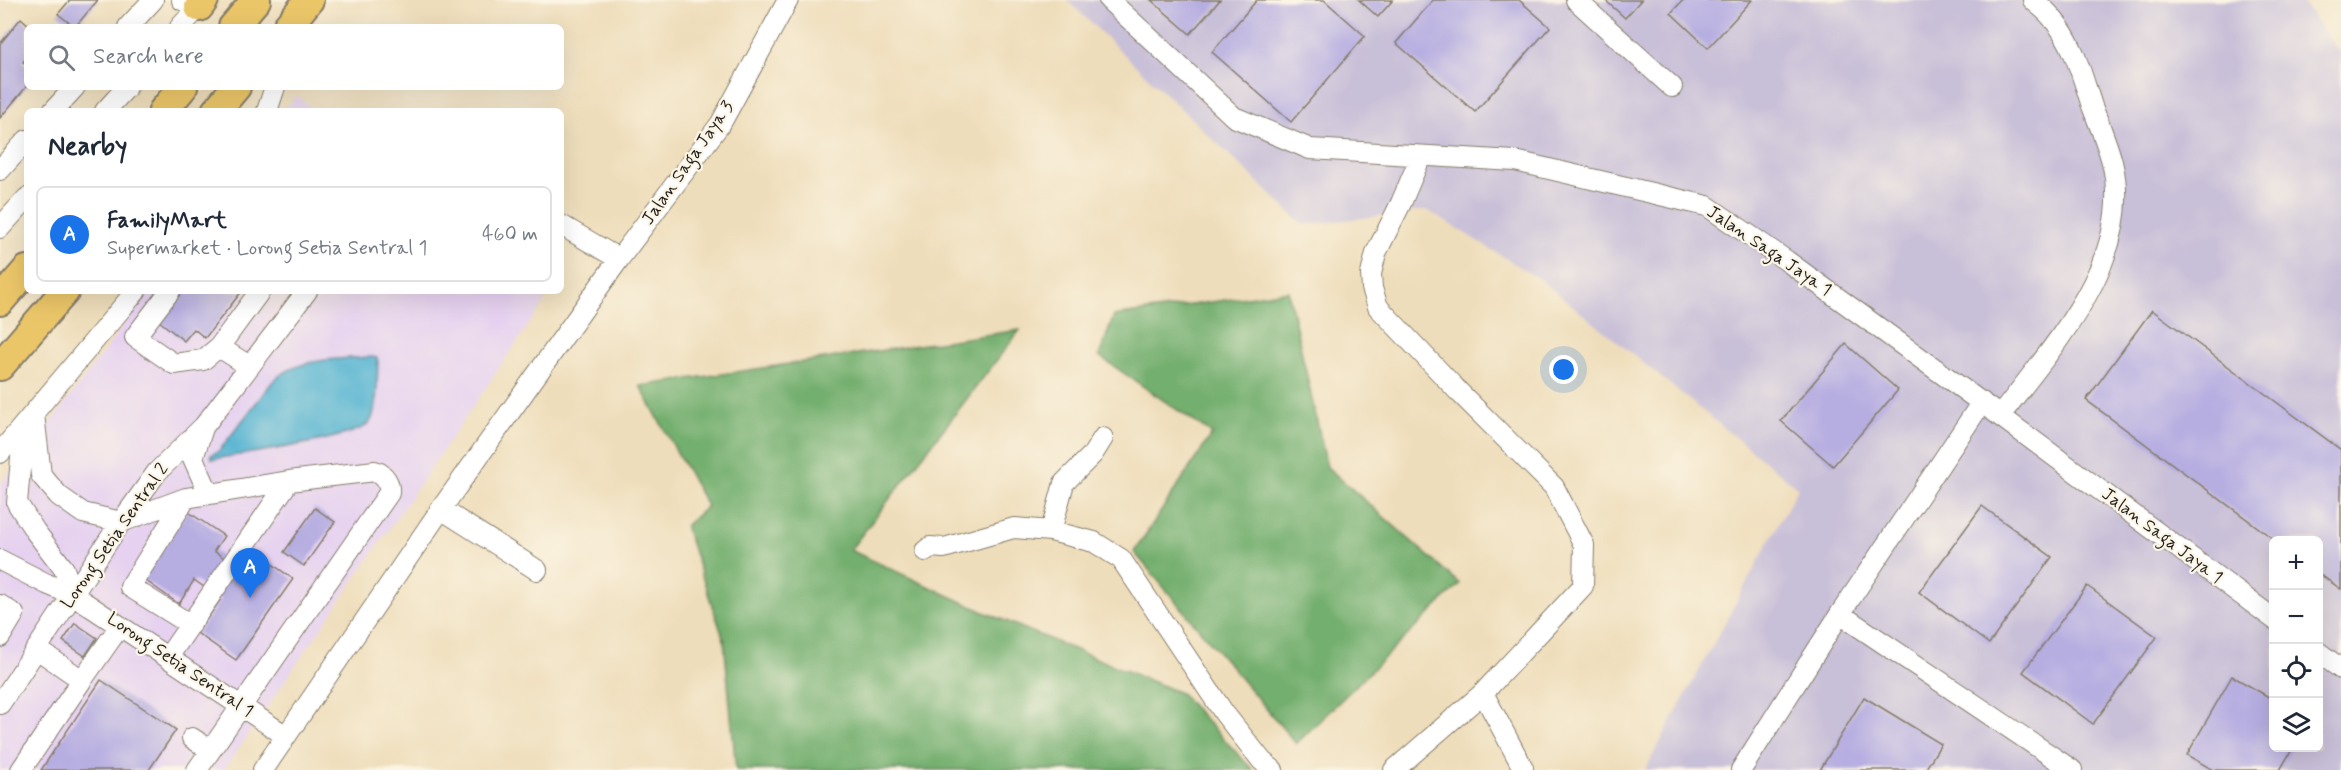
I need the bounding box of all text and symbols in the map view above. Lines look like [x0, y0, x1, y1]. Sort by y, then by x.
search box [24, 24, 564, 90]
icon: search [45, 41, 78, 74]
text: Search here [93, 43, 204, 71]
street label: Jalan Saga Jaya 3 [636, 96, 741, 231]
text: Nearby [48, 130, 127, 164]
street label: Jalan Saga Jaya 1 [1701, 200, 1836, 303]
text: FamilyMart [107, 207, 227, 235]
text: A [63, 221, 76, 248]
text: 460 m [482, 221, 538, 248]
text: Supermarket · Lorong Setia Sentral 1 [107, 235, 427, 262]
your location [1549, 355, 1578, 384]
street label: Lorong Setia Sentral 2 [56, 458, 176, 615]
street label: Jalan Saga Jaya 1 [2095, 483, 2227, 591]
map controls [2269, 536, 2323, 752]
button: + [2269, 536, 2323, 590]
pin: A [230, 548, 270, 598]
button: − [2269, 590, 2323, 644]
street label: Lorong Setia Sentral 1 [101, 607, 258, 725]
button: locate [2269, 644, 2323, 698]
button: layers [2269, 698, 2323, 752]

